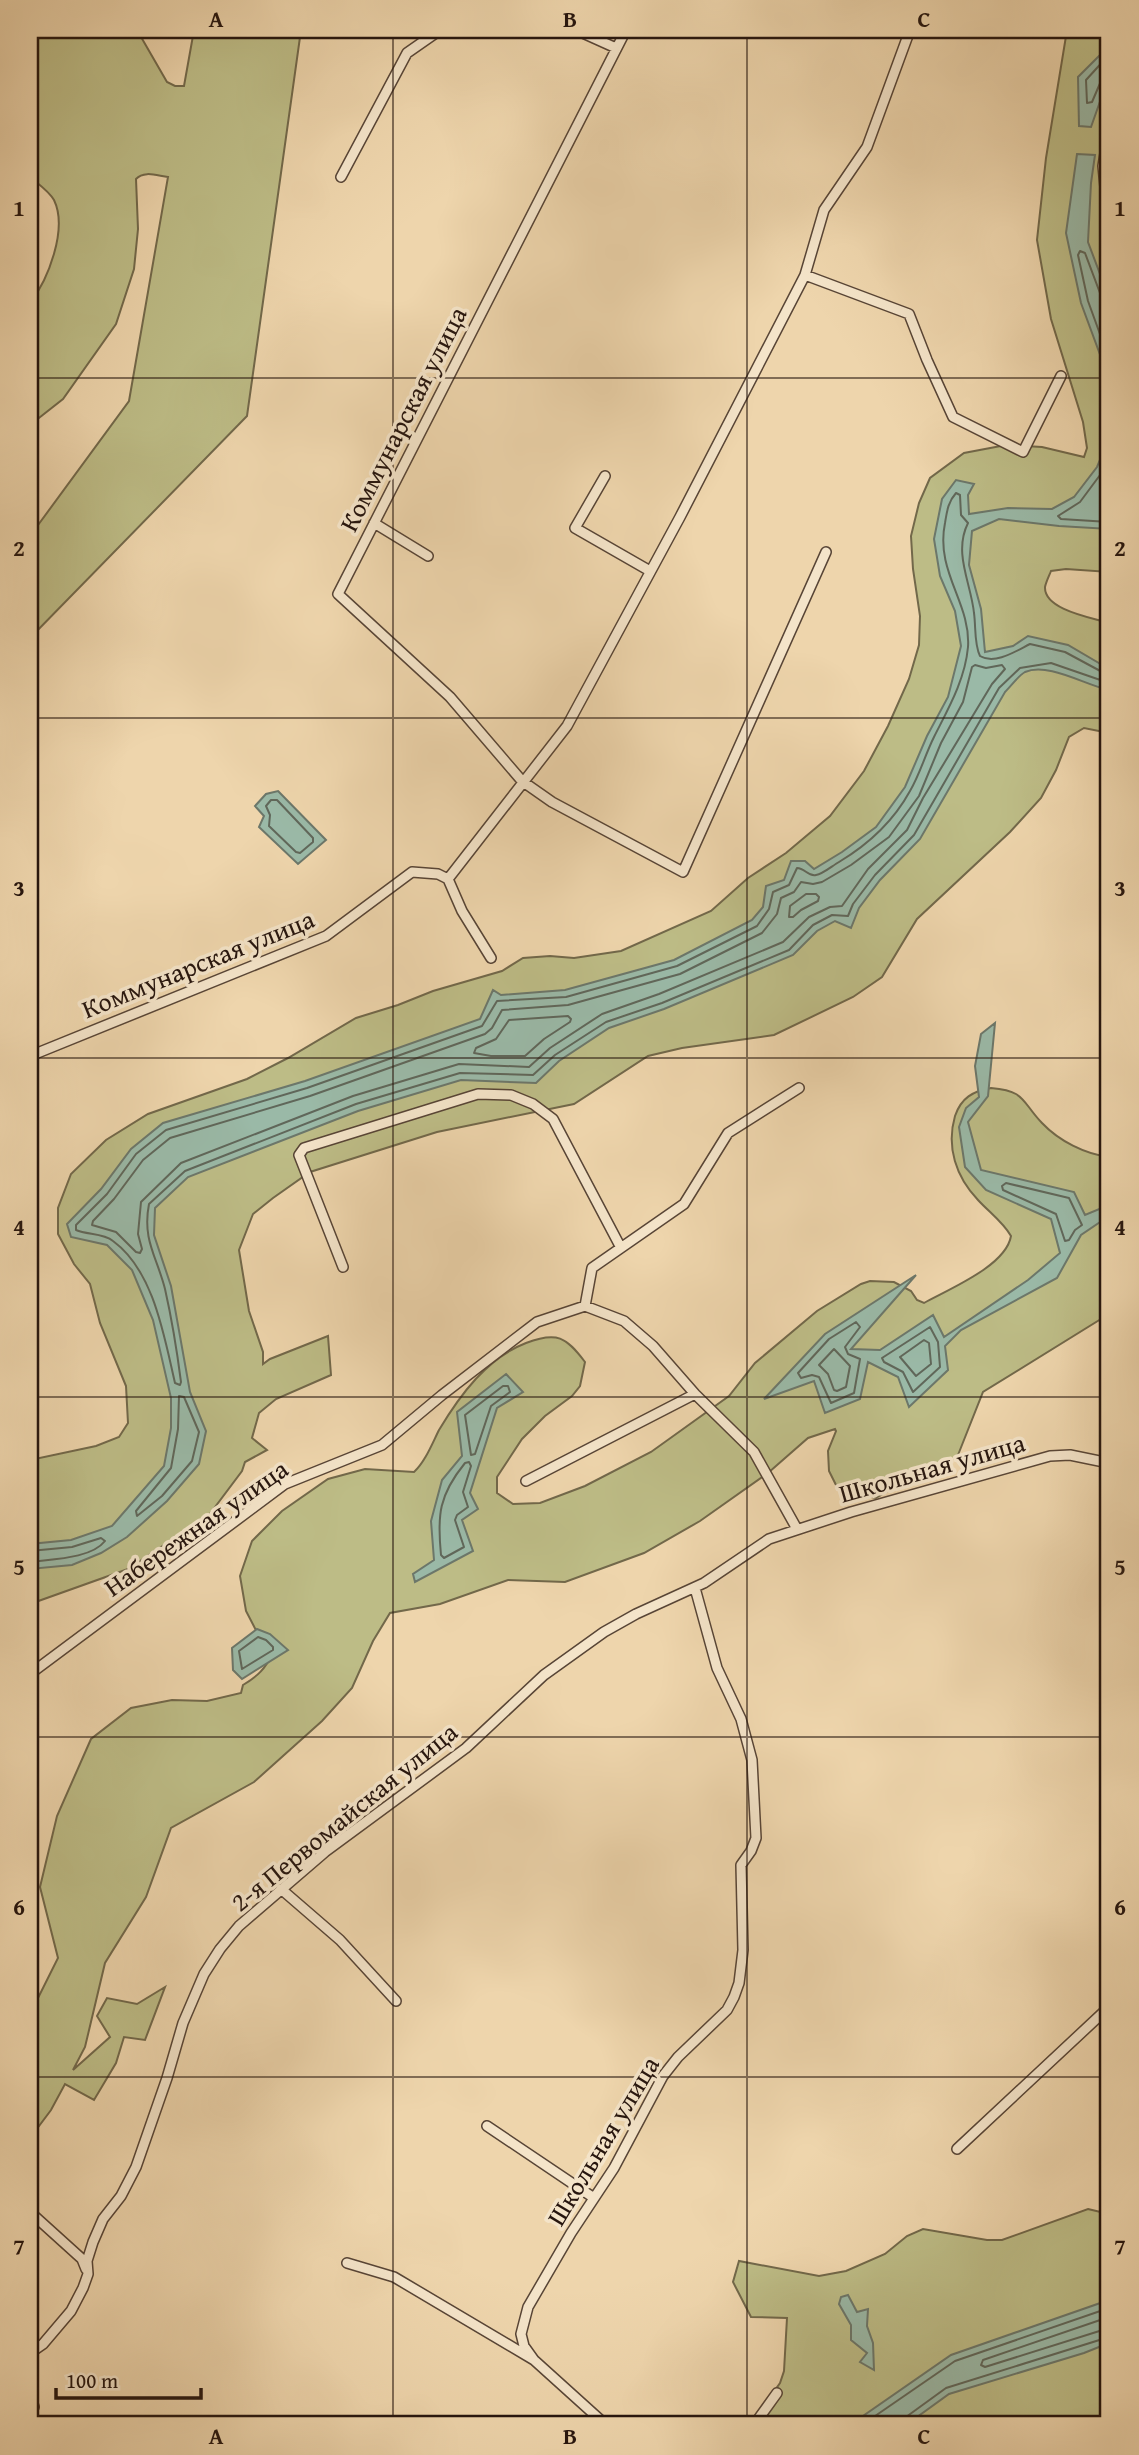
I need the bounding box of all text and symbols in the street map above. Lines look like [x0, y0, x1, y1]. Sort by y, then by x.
text: A [209, 2, 224, 35]
text: B [563, 2, 577, 35]
text: C [917, 2, 931, 35]
text: 1 [13, 191, 25, 224]
text: 1 [1114, 191, 1126, 224]
street label: Коммунарская улица [329, 299, 476, 538]
text: 2 [13, 531, 25, 564]
text: 2 [1114, 531, 1126, 564]
text: 3 [13, 871, 25, 904]
text: 3 [1114, 871, 1126, 904]
street label: Коммунарская улица [76, 899, 321, 1028]
text: 4 [13, 1210, 25, 1243]
text: 4 [1114, 1210, 1126, 1243]
street label: Школьная улица [834, 1422, 1030, 1513]
street label: Набережная улица [96, 1449, 296, 1606]
text: 5 [13, 1550, 25, 1583]
text: 5 [1114, 1550, 1126, 1583]
street label: 2-я Первомайская улица [222, 1712, 466, 1921]
text: 6 [13, 1890, 25, 1923]
text: 6 [1114, 1890, 1126, 1923]
street label: Школьная улица [536, 2048, 669, 2233]
text: 7 [13, 2230, 25, 2263]
text: 7 [1114, 2230, 1126, 2263]
scale bar [56, 2357, 201, 2401]
text: 100 m [66, 2365, 118, 2396]
text: A [209, 2419, 224, 2452]
text: B [563, 2419, 577, 2452]
text: C [917, 2419, 931, 2452]

